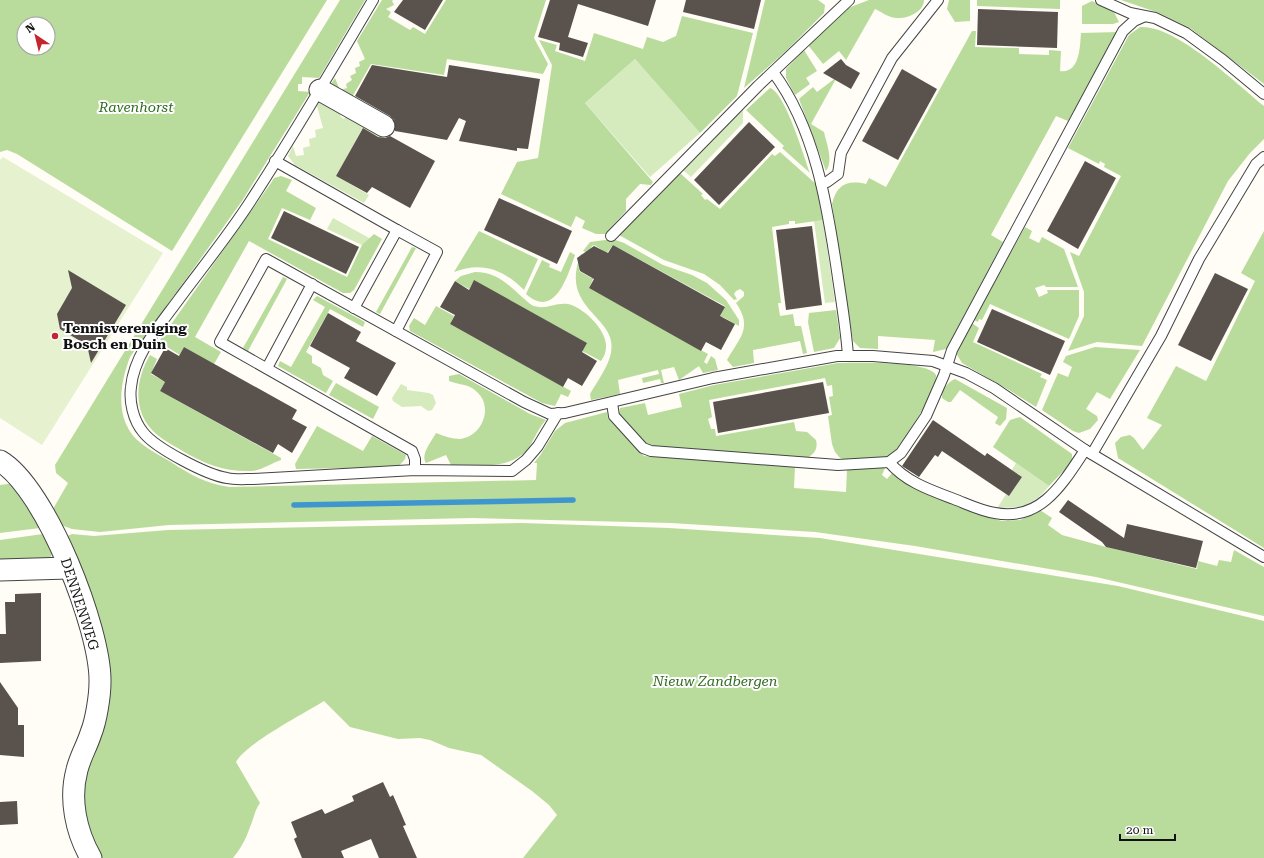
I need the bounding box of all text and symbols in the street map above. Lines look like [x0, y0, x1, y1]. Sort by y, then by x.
north arrow [16, 16, 56, 56]
text: N [23, 20, 38, 36]
park label: Ravenhorst [98, 99, 174, 115]
place label: Tennisvereniging Bosch en Duin [63, 320, 187, 352]
marker: Tennisvereniging Bosch en Duin [50, 331, 60, 341]
street label: DENNENWEG [58, 556, 103, 652]
park label: Nieuw Zandbergen [652, 673, 778, 689]
scale bar [1120, 816, 1175, 842]
text: 20 m [1126, 823, 1153, 837]

